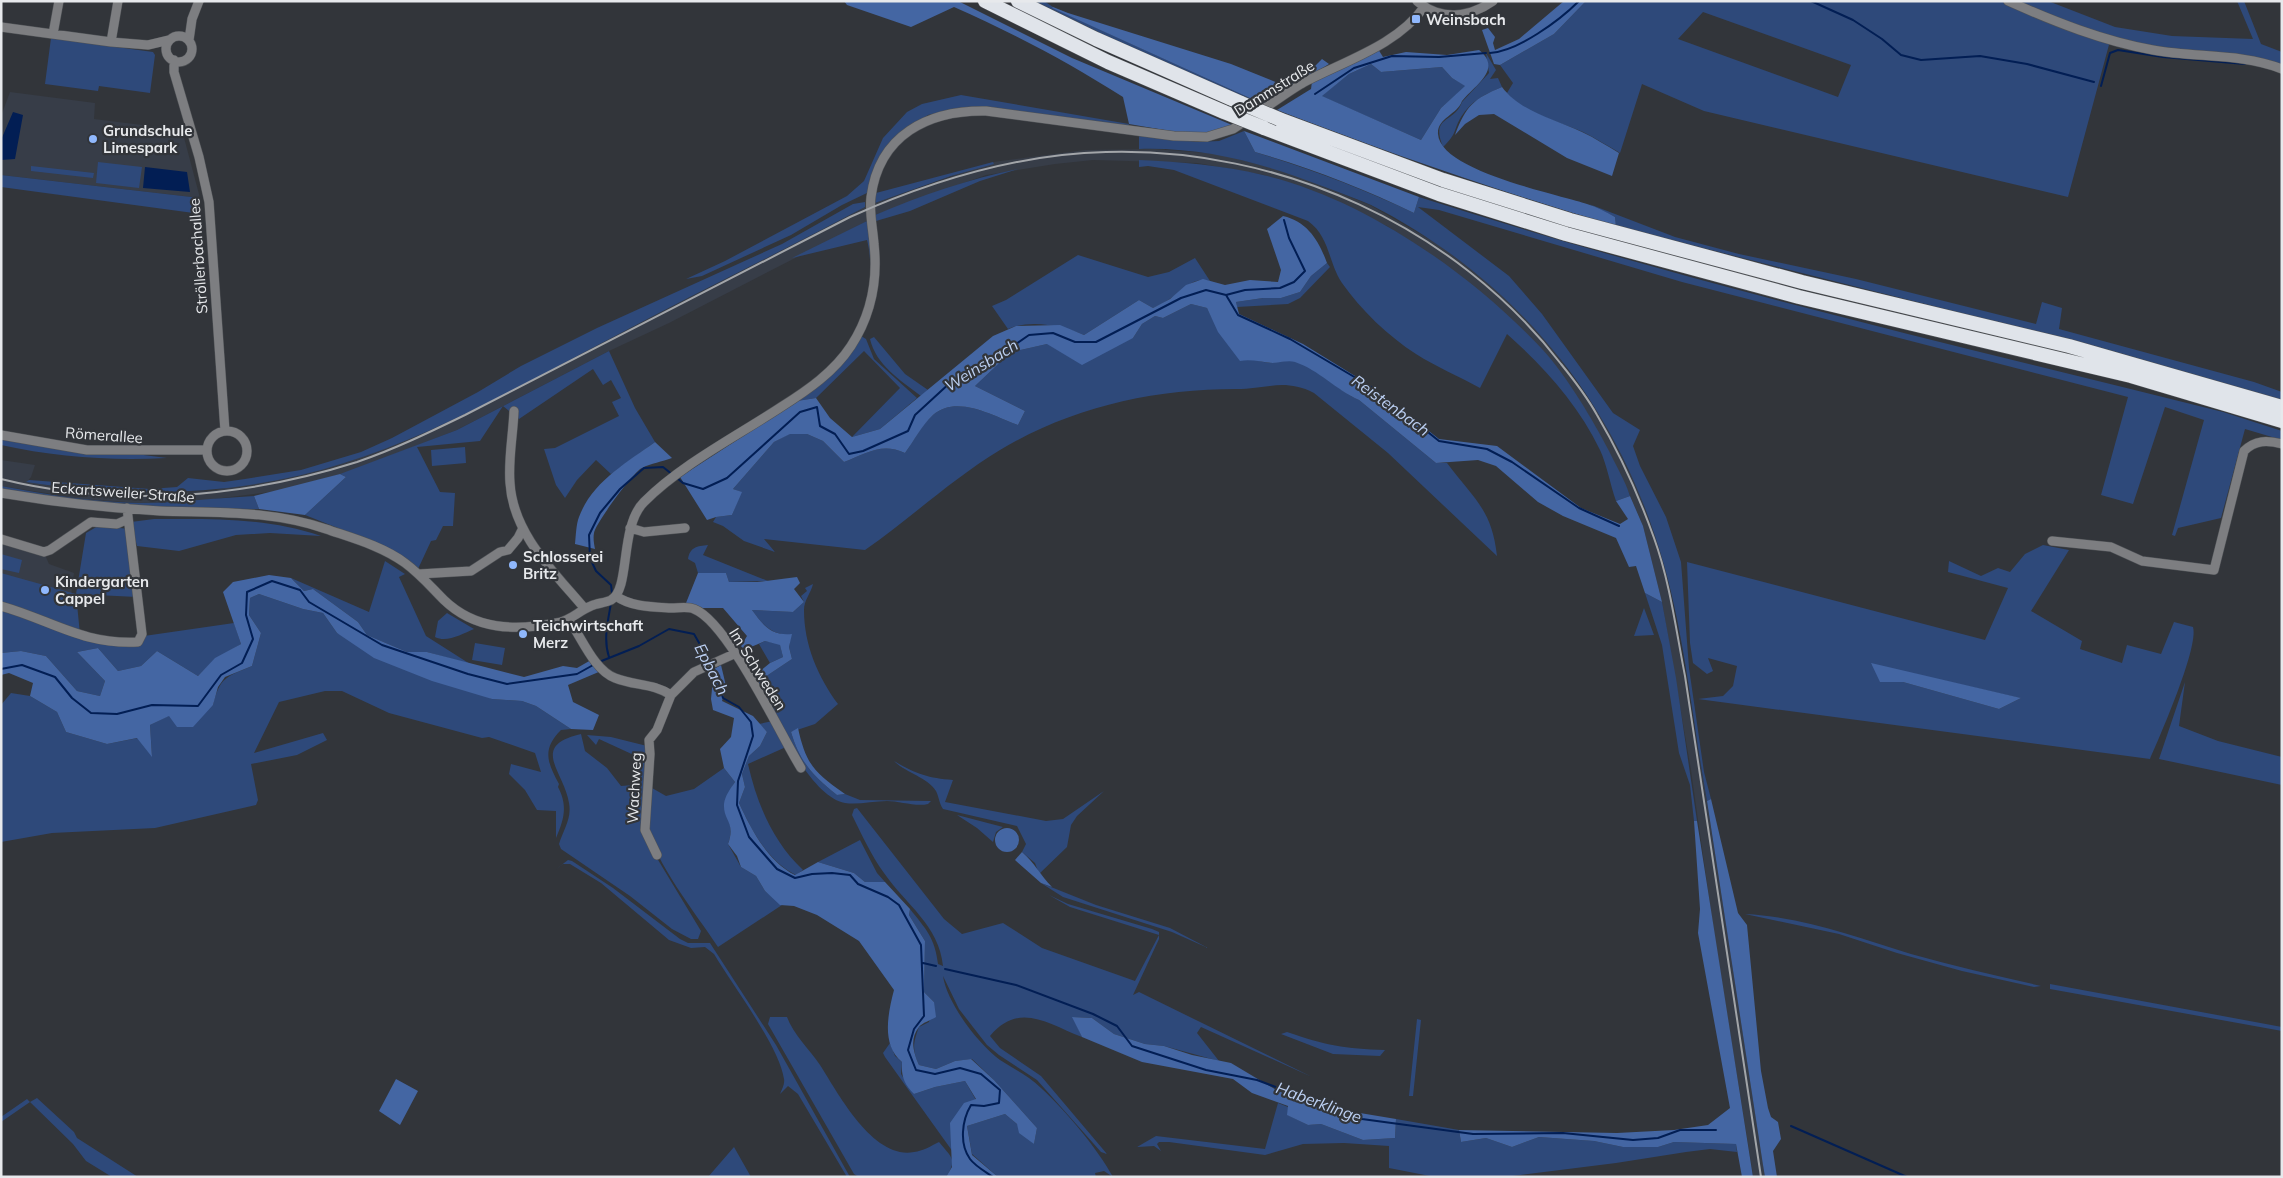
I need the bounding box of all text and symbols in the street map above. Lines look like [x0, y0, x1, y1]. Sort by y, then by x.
place label: Weinsbach [1426, 10, 1506, 29]
marker: Weinsbach [1410, 13, 1422, 25]
street label: Dammstraße [1230, 56, 1318, 120]
place label: Grundschule Limespark [103, 121, 192, 157]
marker: Grundschule Limespark [87, 133, 99, 145]
street label: Ströllerbachallee [184, 198, 212, 314]
water label: Weinsbach [940, 334, 1022, 396]
water label: Reistenbach [1348, 370, 1434, 440]
street label: Römerallee [64, 423, 144, 447]
street label: Eckartsweiler Straße [51, 478, 195, 506]
place label: Schlosserei Britz [523, 547, 603, 583]
marker: Schlosserei Britz [507, 559, 519, 571]
place label: Kindergarten Cappel [55, 572, 149, 608]
marker: Kindergarten Cappel [39, 584, 51, 596]
place label: Teichwirtschaft Merz [533, 616, 643, 652]
street label: Im Schweden [725, 624, 791, 714]
marker: Teichwirtschaft Merz [517, 628, 529, 640]
water label: Epbach [690, 640, 734, 698]
street label: Wachweg [623, 752, 645, 824]
water label: Haberklinge [1273, 1077, 1365, 1127]

